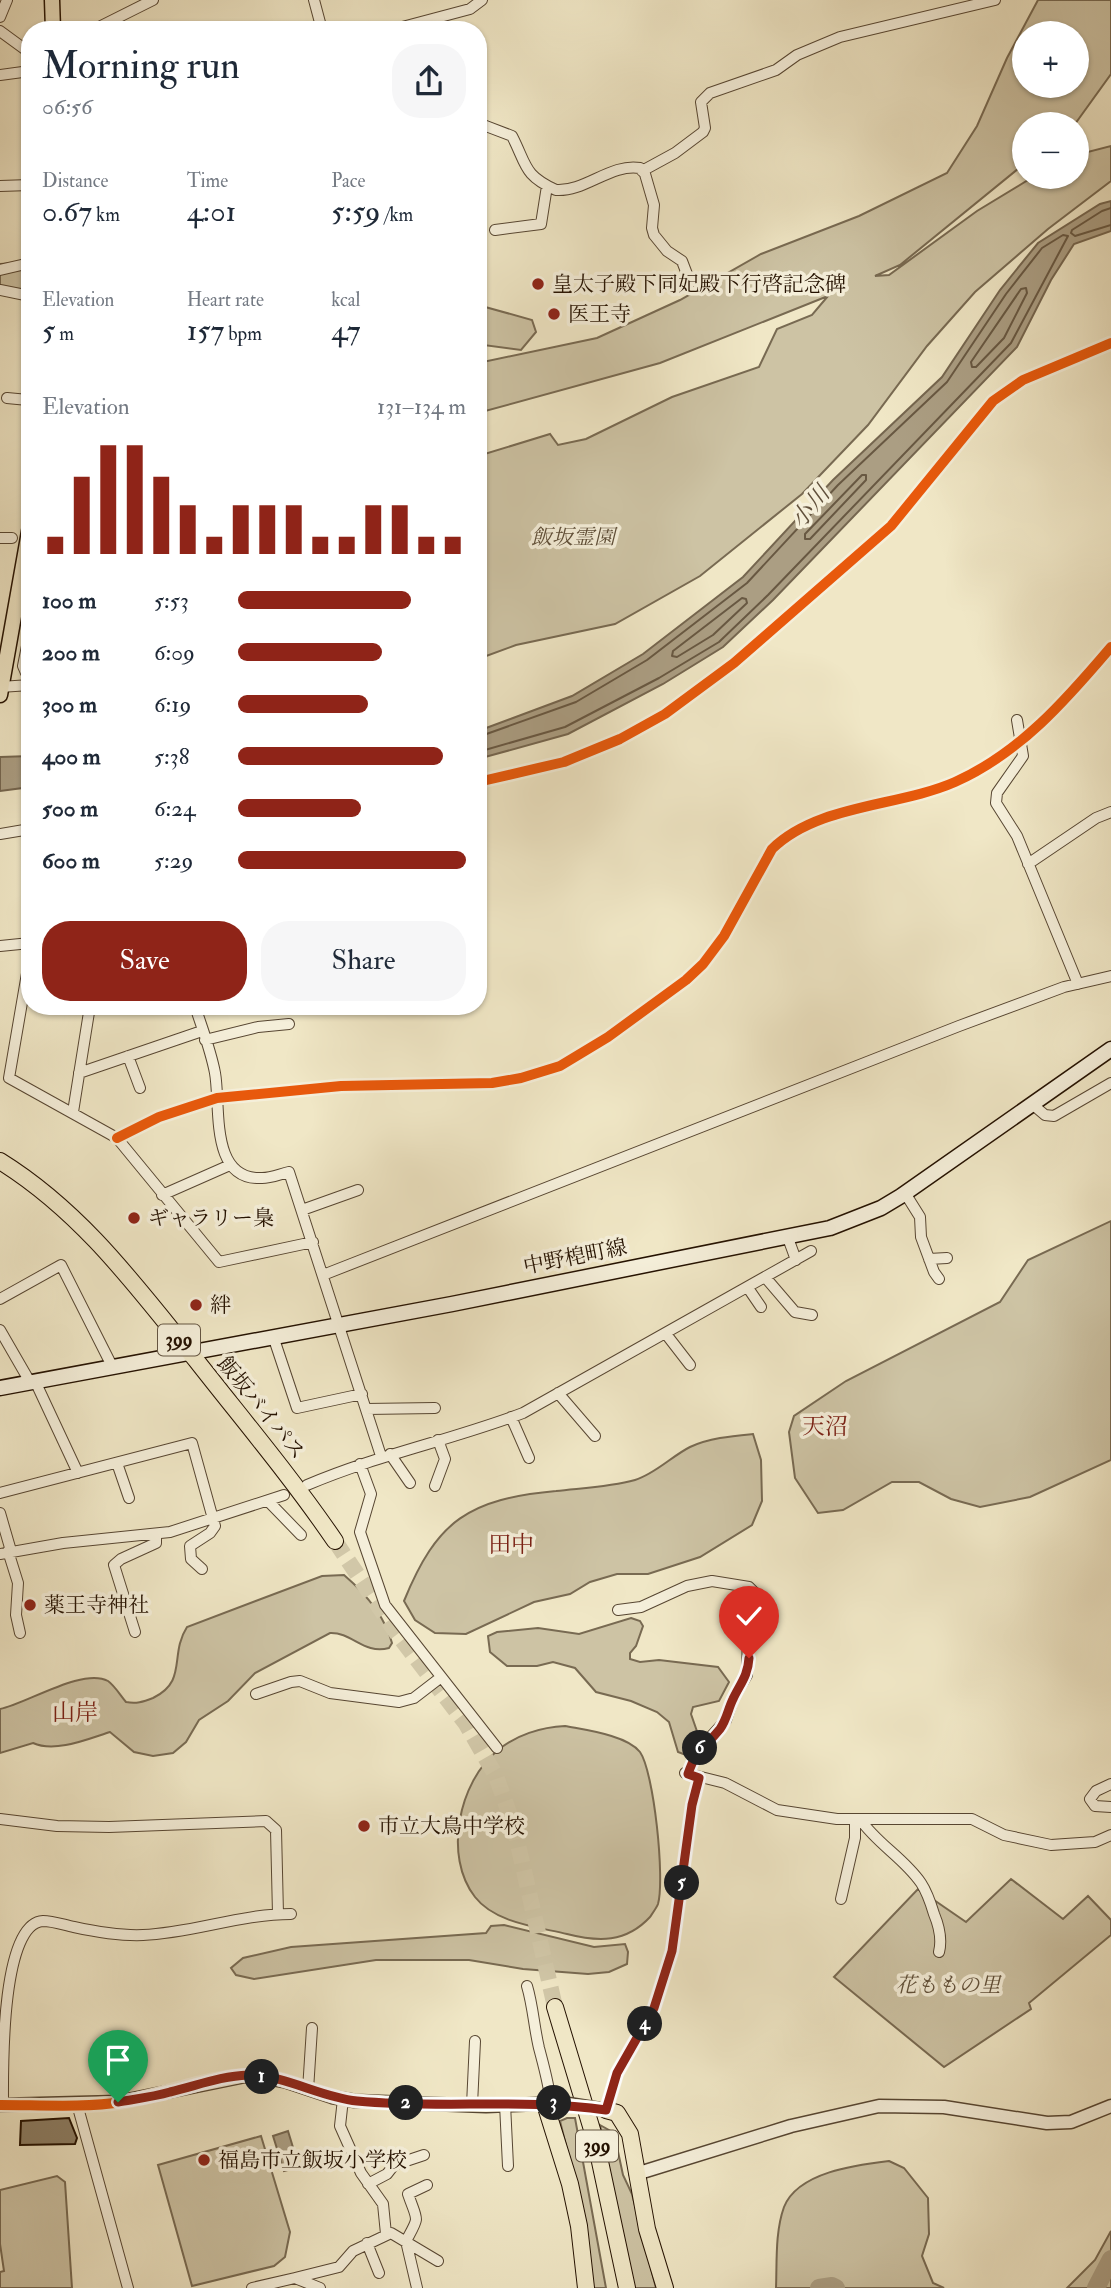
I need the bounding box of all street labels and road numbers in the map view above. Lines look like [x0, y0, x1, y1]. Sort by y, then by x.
street label: 中野梍町線 [521, 1234, 629, 1280]
road number: 399 [158, 1324, 200, 1356]
street label: 飯坂バイパス [211, 1351, 311, 1465]
road number: 399 [576, 2130, 618, 2162]

